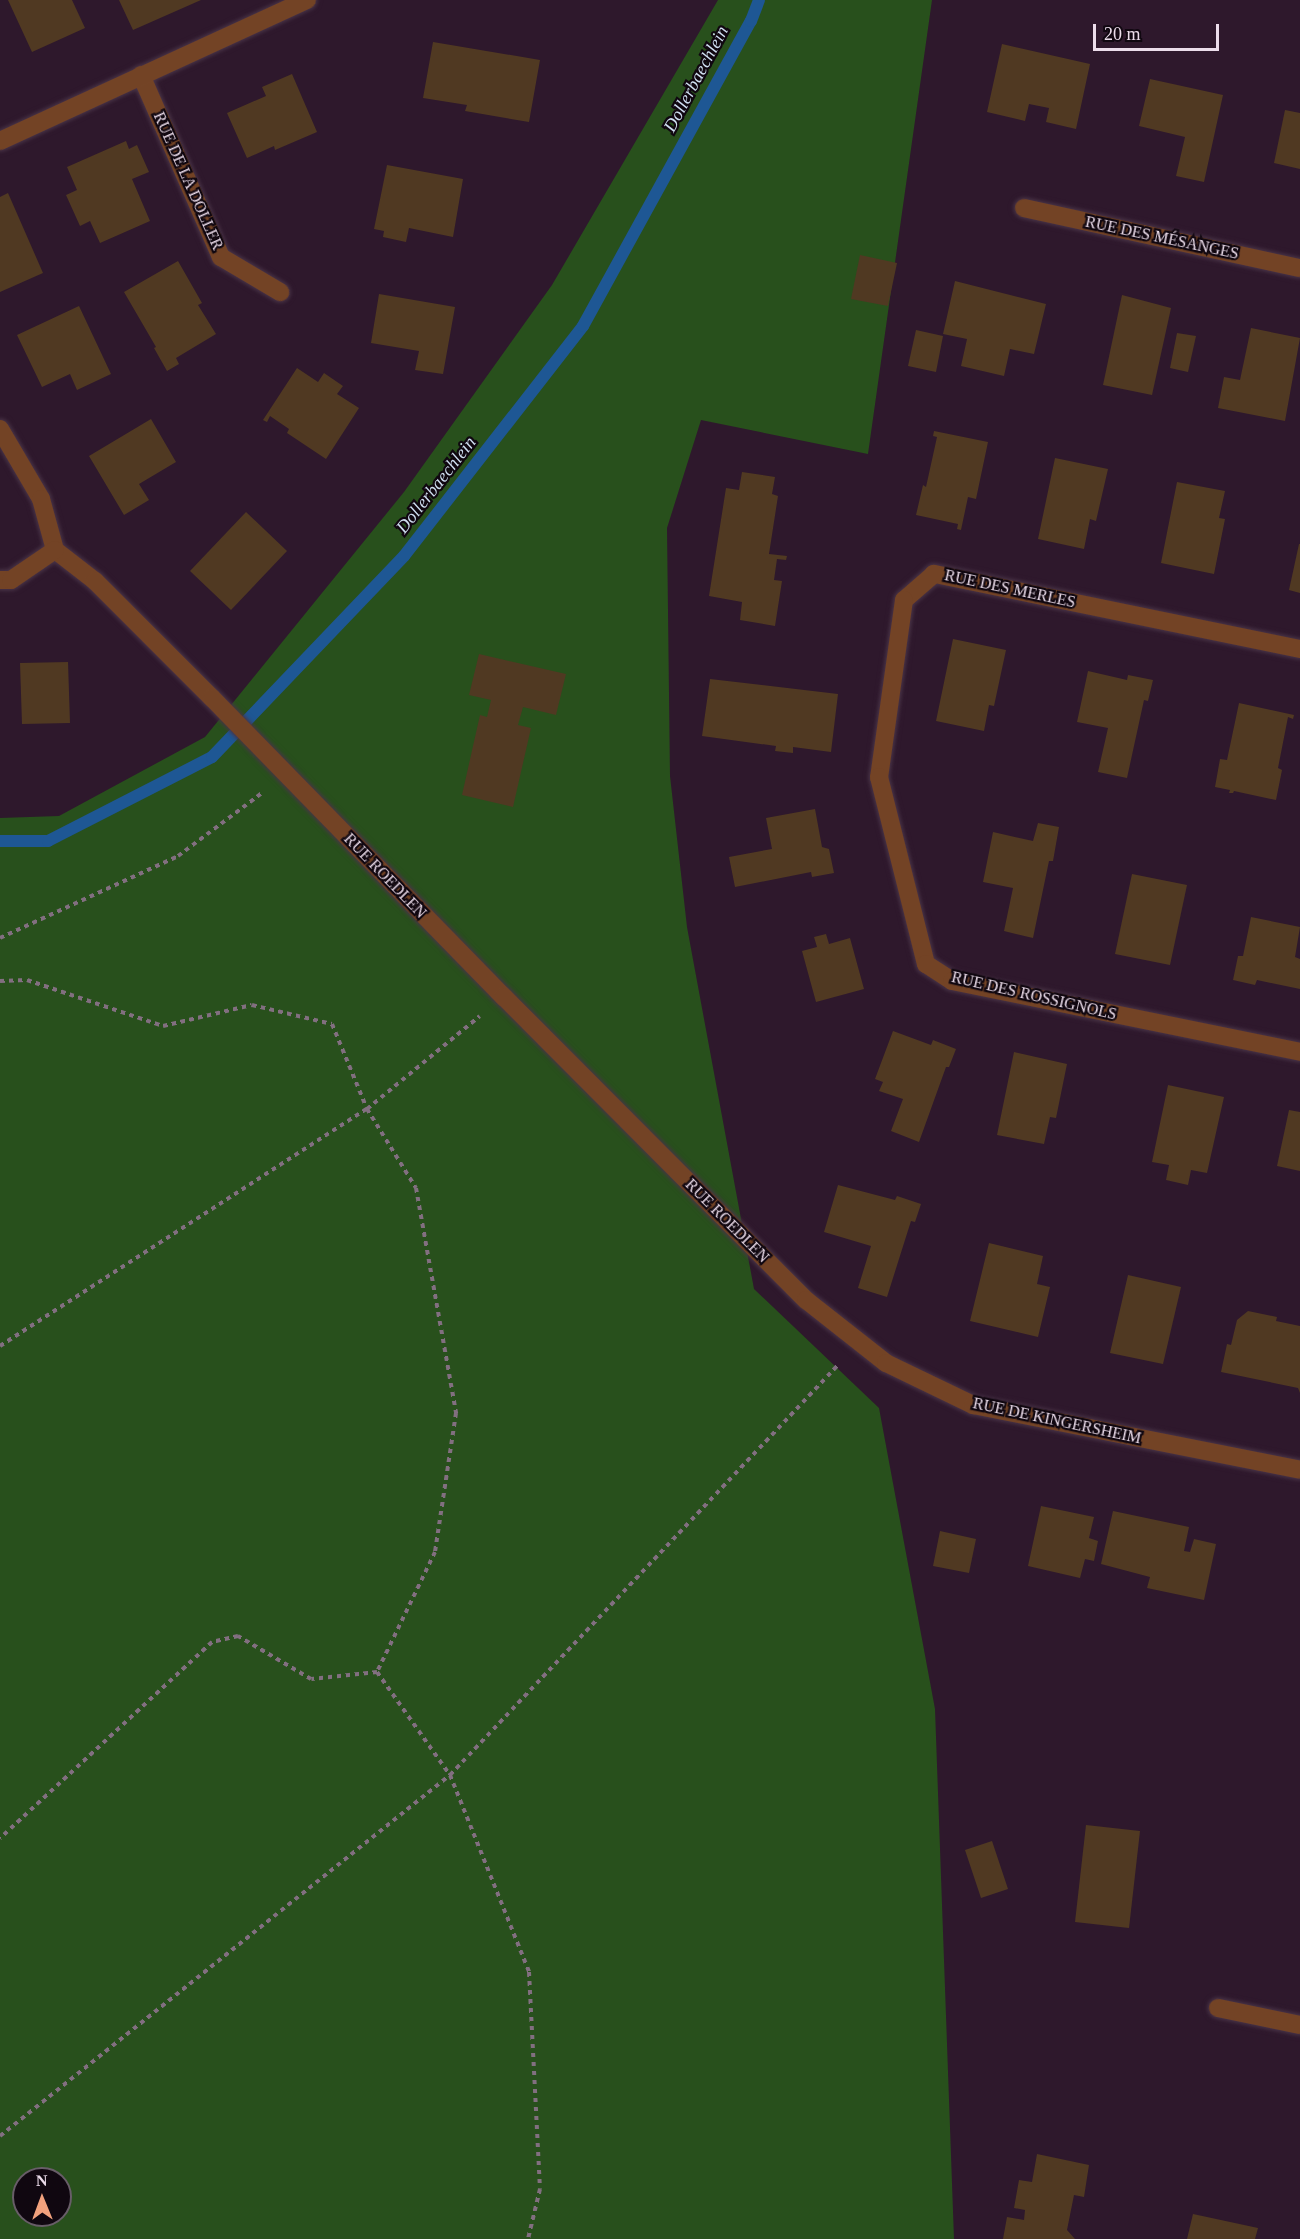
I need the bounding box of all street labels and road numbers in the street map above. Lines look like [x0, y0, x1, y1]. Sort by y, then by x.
street label: RUE DE LA DOLLER [149, 109, 227, 253]
street label: RUE DES MÉSANGES [1083, 212, 1241, 264]
street label: RUE DES MERLES [943, 566, 1077, 612]
street label: RUE ROEDLEN [340, 830, 430, 922]
street label: RUE DES ROSSIGNOLS [950, 968, 1118, 1024]
street label: RUE ROEDLEN [681, 1175, 773, 1267]
street label: RUE DE KINGERSHEIM [971, 1394, 1143, 1448]

